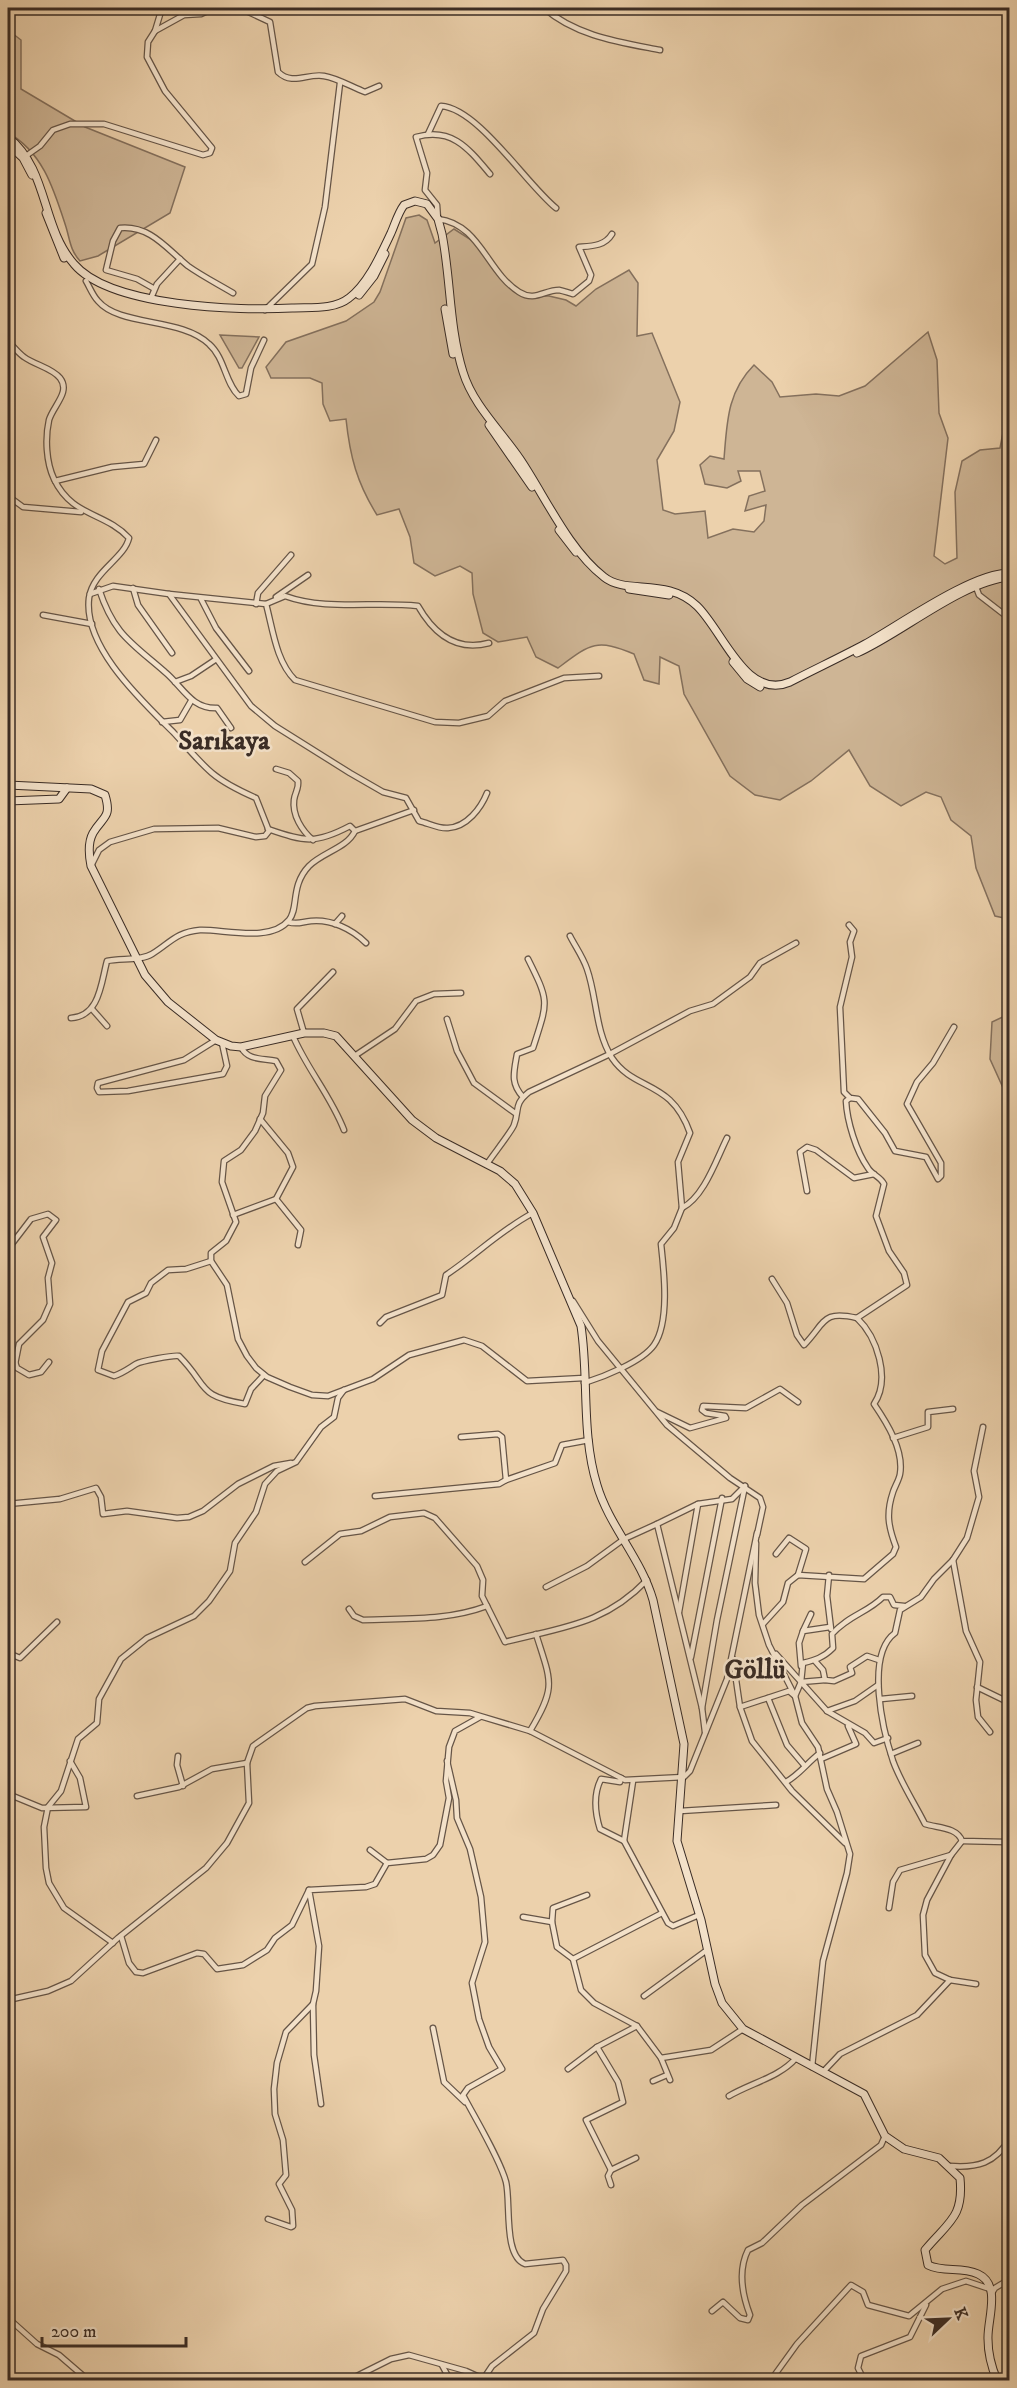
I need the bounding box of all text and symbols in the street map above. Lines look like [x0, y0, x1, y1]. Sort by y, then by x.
district label: Sarıkaya [178, 724, 270, 758]
district label: Göllü [724, 1653, 786, 1687]
north arrow [918, 2289, 978, 2349]
text: K [949, 2304, 973, 2323]
scale bar [42, 2310, 186, 2348]
text: 200 m [51, 2321, 97, 2343]

